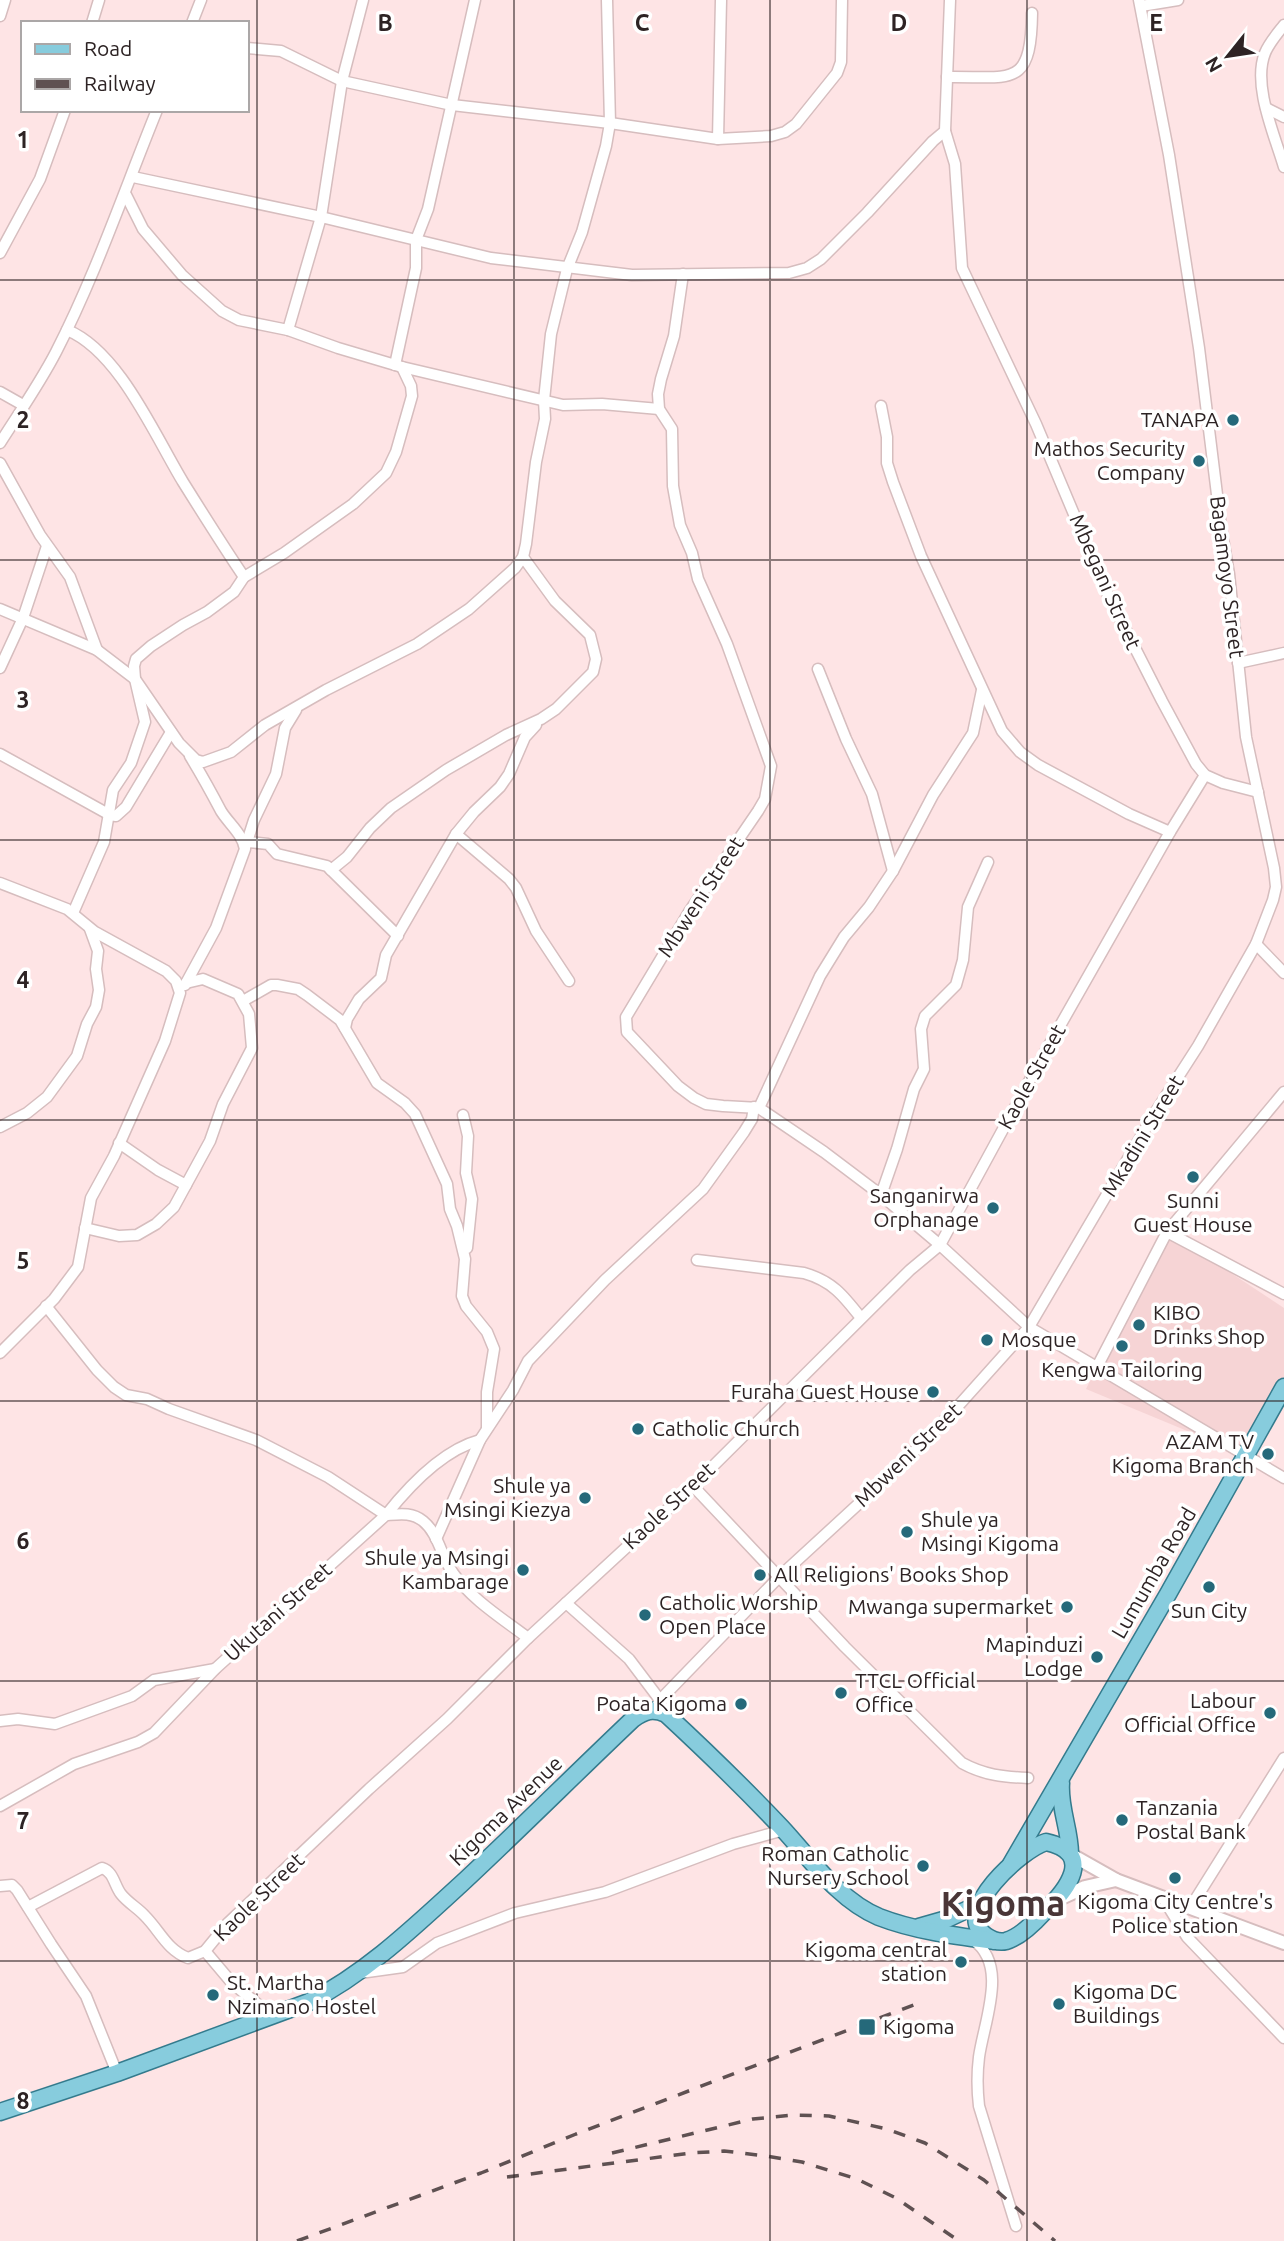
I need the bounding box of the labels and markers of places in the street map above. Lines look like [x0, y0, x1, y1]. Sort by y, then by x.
place label: TANAPA [1141, 407, 1219, 431]
marker: TANAPA [1225, 412, 1241, 428]
place label: Mathos Security Company [1034, 436, 1185, 484]
marker: Mathos Security Company [1191, 453, 1207, 469]
marker: Sunni Guest House [1185, 1169, 1201, 1185]
place label: Sanganirwa Orphanage [870, 1183, 979, 1231]
place label: Sunni Guest House [1133, 1188, 1253, 1236]
marker: Sanganirwa Orphanage [985, 1200, 1001, 1216]
place label: KIBO Drinks Shop [1153, 1300, 1265, 1348]
marker: KIBO Drinks Shop [1131, 1317, 1147, 1333]
place label: Mosque [1001, 1327, 1077, 1351]
marker: Mosque [979, 1332, 995, 1348]
marker: Kengwa Tailoring [1114, 1338, 1130, 1354]
place label: Kengwa Tailoring [1041, 1357, 1203, 1381]
place label: Furaha Guest House [731, 1379, 919, 1403]
marker: Furaha Guest House [925, 1384, 941, 1400]
place label: Catholic Church [652, 1416, 800, 1440]
marker: Catholic Church [630, 1421, 646, 1437]
place label: AZAM TV Kigoma Branch [1112, 1429, 1255, 1477]
marker: AZAM TV Kigoma Branch [1260, 1446, 1276, 1462]
place label: Shule ya Msingi Kiezya [444, 1473, 571, 1521]
marker: Shule ya Msingi Kiezya [577, 1490, 593, 1506]
place label: Shule ya Msingi Kigoma [921, 1507, 1059, 1555]
marker: Shule ya Msingi Kigoma [899, 1524, 915, 1540]
place label: Shule ya Msingi Kambarage [365, 1545, 509, 1593]
marker: Shule ya Msingi Kambarage [515, 1562, 531, 1578]
place label: All Religions' Books Shop [774, 1562, 1009, 1586]
marker: All Religions' Books Shop [752, 1567, 768, 1583]
marker: Sun City [1201, 1579, 1217, 1595]
place label: Catholic Worship Open Place [659, 1590, 818, 1638]
place label: Mwanga supermarket [848, 1594, 1053, 1618]
place label: Sun City [1171, 1598, 1247, 1622]
marker: Mwanga supermarket [1059, 1599, 1075, 1615]
marker: Catholic Worship Open Place [637, 1607, 653, 1623]
place label: Mapinduzi Lodge [986, 1632, 1083, 1680]
marker: Mapinduzi Lodge [1089, 1649, 1105, 1665]
place label: TTCL Official Office [855, 1668, 975, 1716]
marker: TTCL Official Office [833, 1685, 849, 1701]
place label: Labour Official Office [1124, 1688, 1256, 1736]
place label: Poata Kigoma [596, 1691, 727, 1715]
marker: Poata Kigoma [733, 1696, 749, 1712]
marker: Labour Official Office [1262, 1705, 1278, 1721]
place label: Tanzania Postal Bank [1136, 1795, 1246, 1843]
marker: Tanzania Postal Bank [1114, 1812, 1130, 1828]
place label: Roman Catholic Nursery School [761, 1841, 909, 1889]
marker: Roman Catholic Nursery School [915, 1858, 931, 1874]
marker: Kigoma City Centre's Police station [1167, 1870, 1183, 1886]
place label: Kigoma City Centre's Police station [1077, 1889, 1273, 1937]
place label: Kigoma central station [805, 1937, 947, 1985]
marker: Kigoma central station [953, 1954, 969, 1970]
place label: St. Martha Nzimano Hostel [227, 1970, 376, 2018]
place label: Kigoma DC Buildings [1073, 1979, 1177, 2027]
marker: St. Martha Nzimano Hostel [205, 1987, 221, 2003]
marker: Kigoma DC Buildings [1051, 1996, 1067, 2012]
place label: Kigoma [883, 2014, 955, 2038]
marker: Kigoma [857, 2017, 877, 2037]

